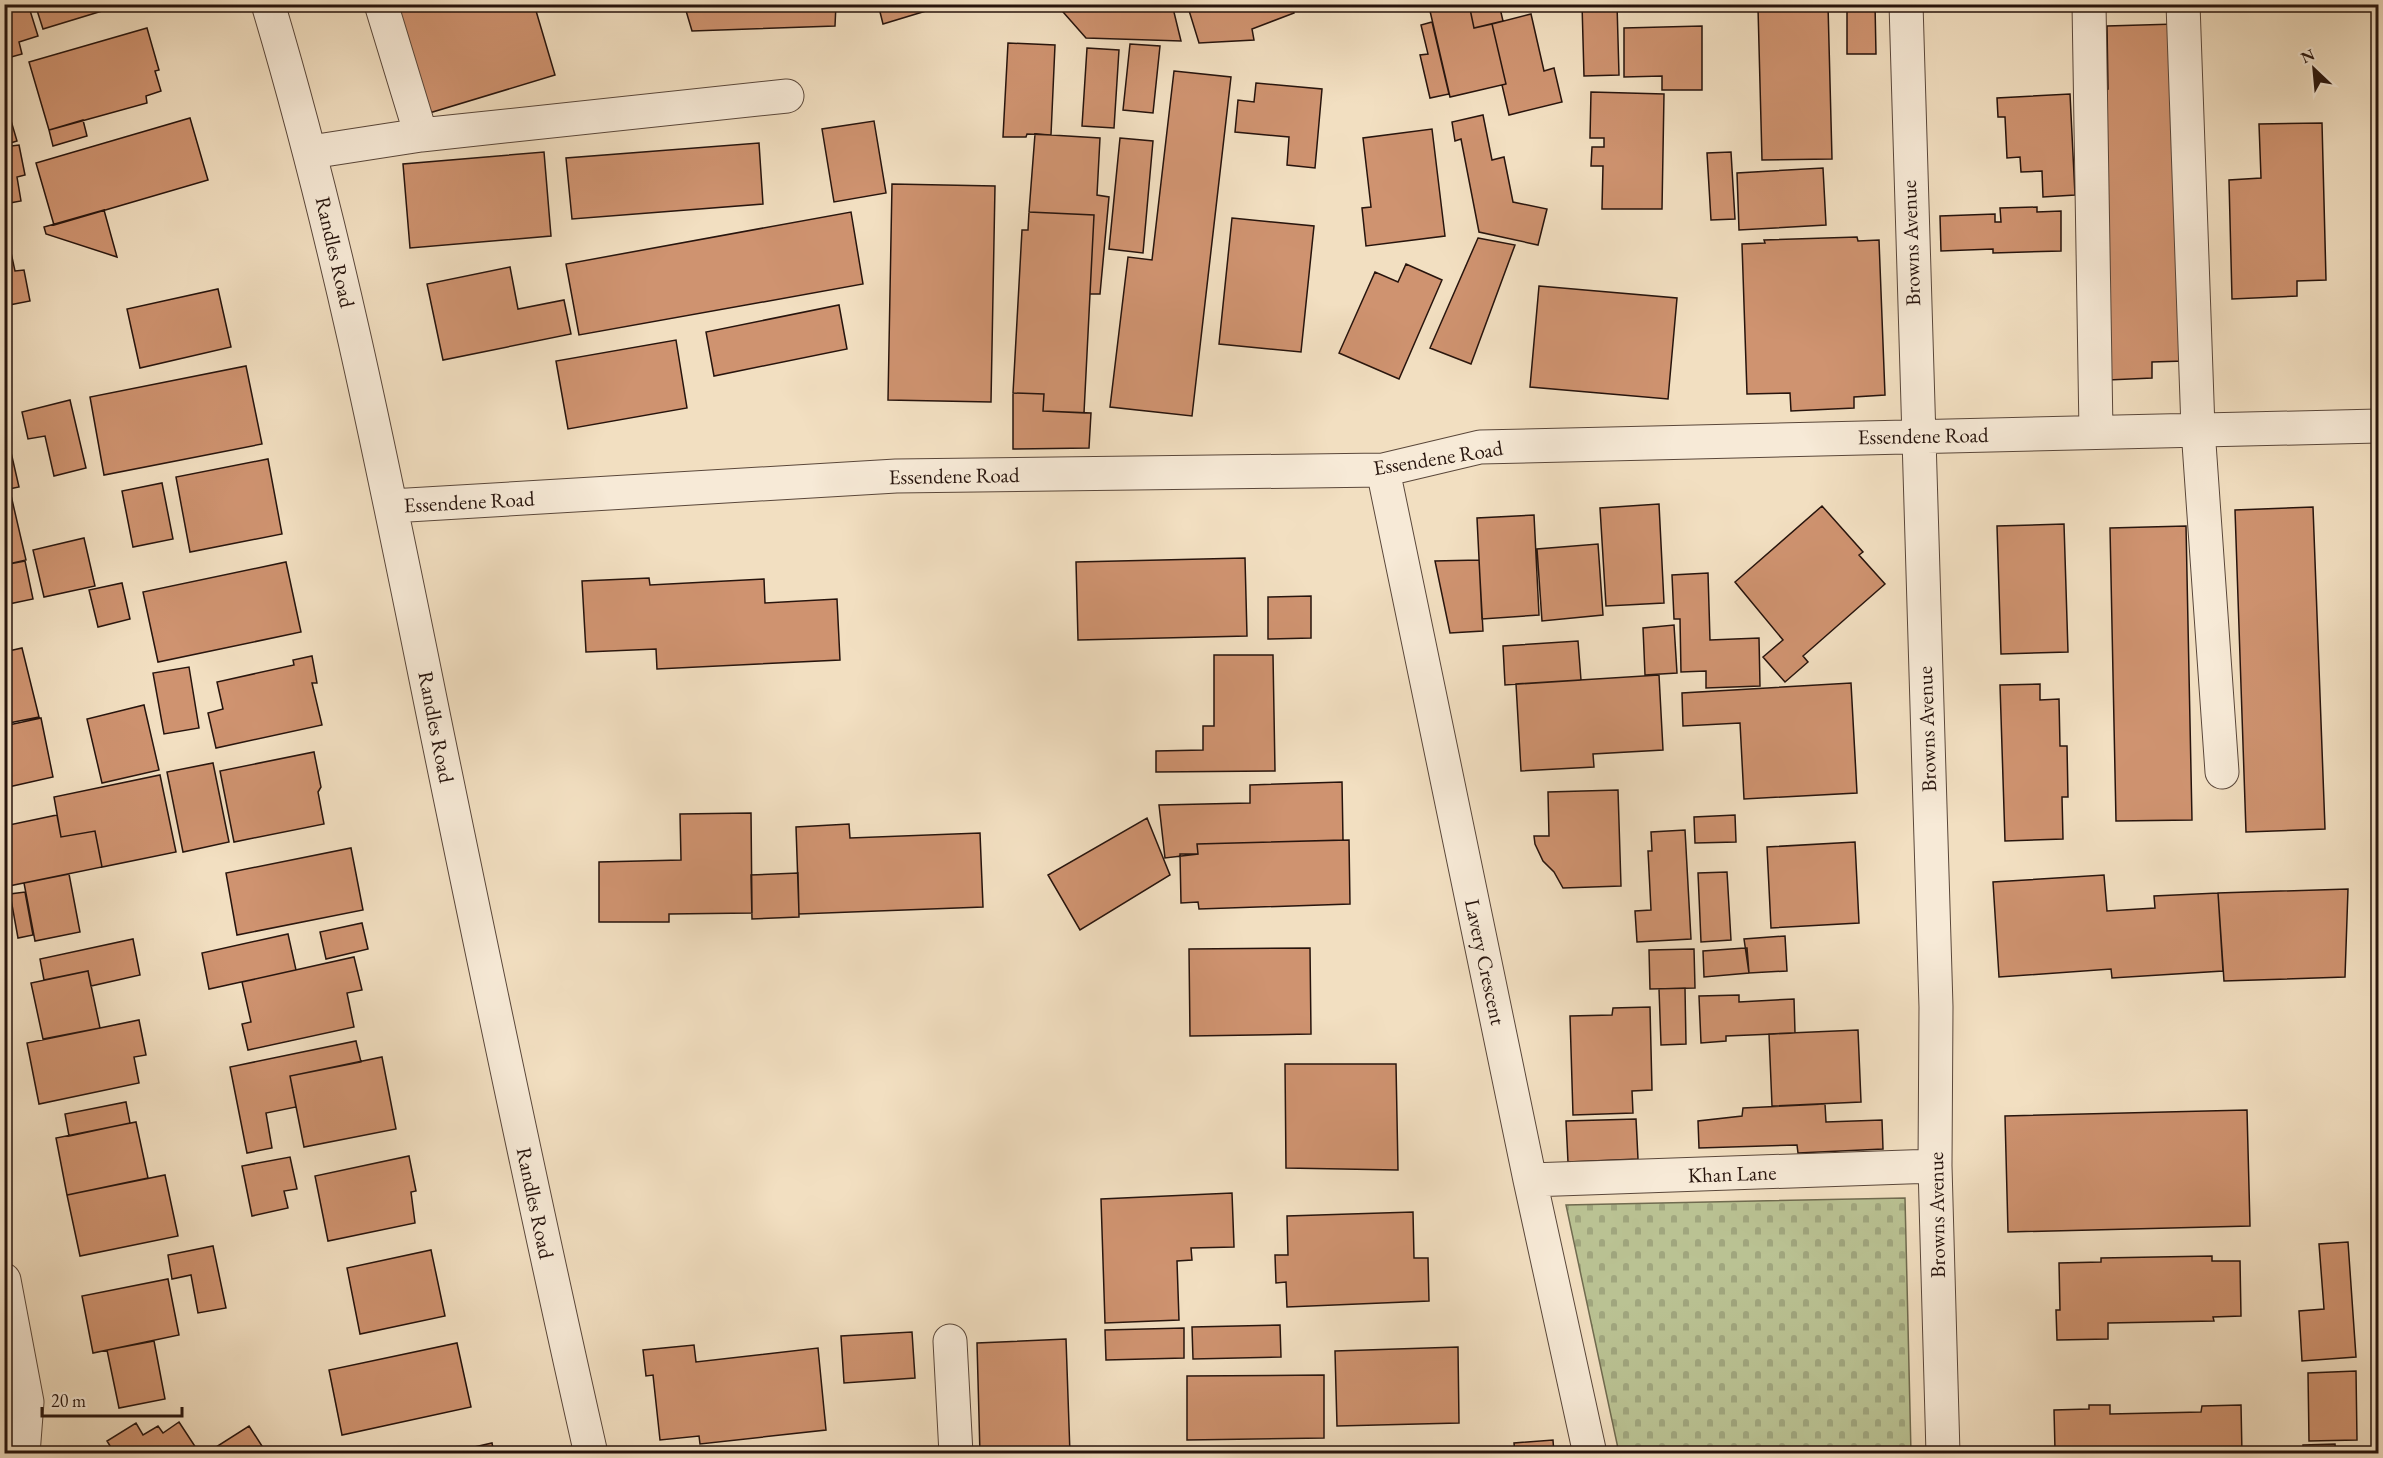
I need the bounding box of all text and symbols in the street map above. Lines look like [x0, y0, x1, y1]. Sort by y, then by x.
north arrow [2284, 39, 2344, 99]
text: N [2297, 44, 2318, 68]
street label: Browns Avenue [1895, 180, 1926, 307]
street label: Randles Road [310, 194, 361, 310]
street label: Essendene Road [1857, 421, 1989, 450]
street label: Essendene Road [1371, 434, 1505, 481]
street label: Essendene Road [888, 461, 1020, 490]
street label: Essendene Road [403, 485, 535, 518]
street label: Browns Avenue [1911, 666, 1942, 793]
street label: Randles Road [412, 669, 461, 785]
street label: Lavery Crescent [1459, 896, 1512, 1028]
street label: Randles Road [511, 1145, 561, 1261]
street label: Browns Avenue [1922, 1152, 1951, 1278]
street label: Khan Lane [1687, 1158, 1777, 1189]
scale bar [42, 1380, 182, 1418]
text: 20 m [51, 1389, 86, 1412]

